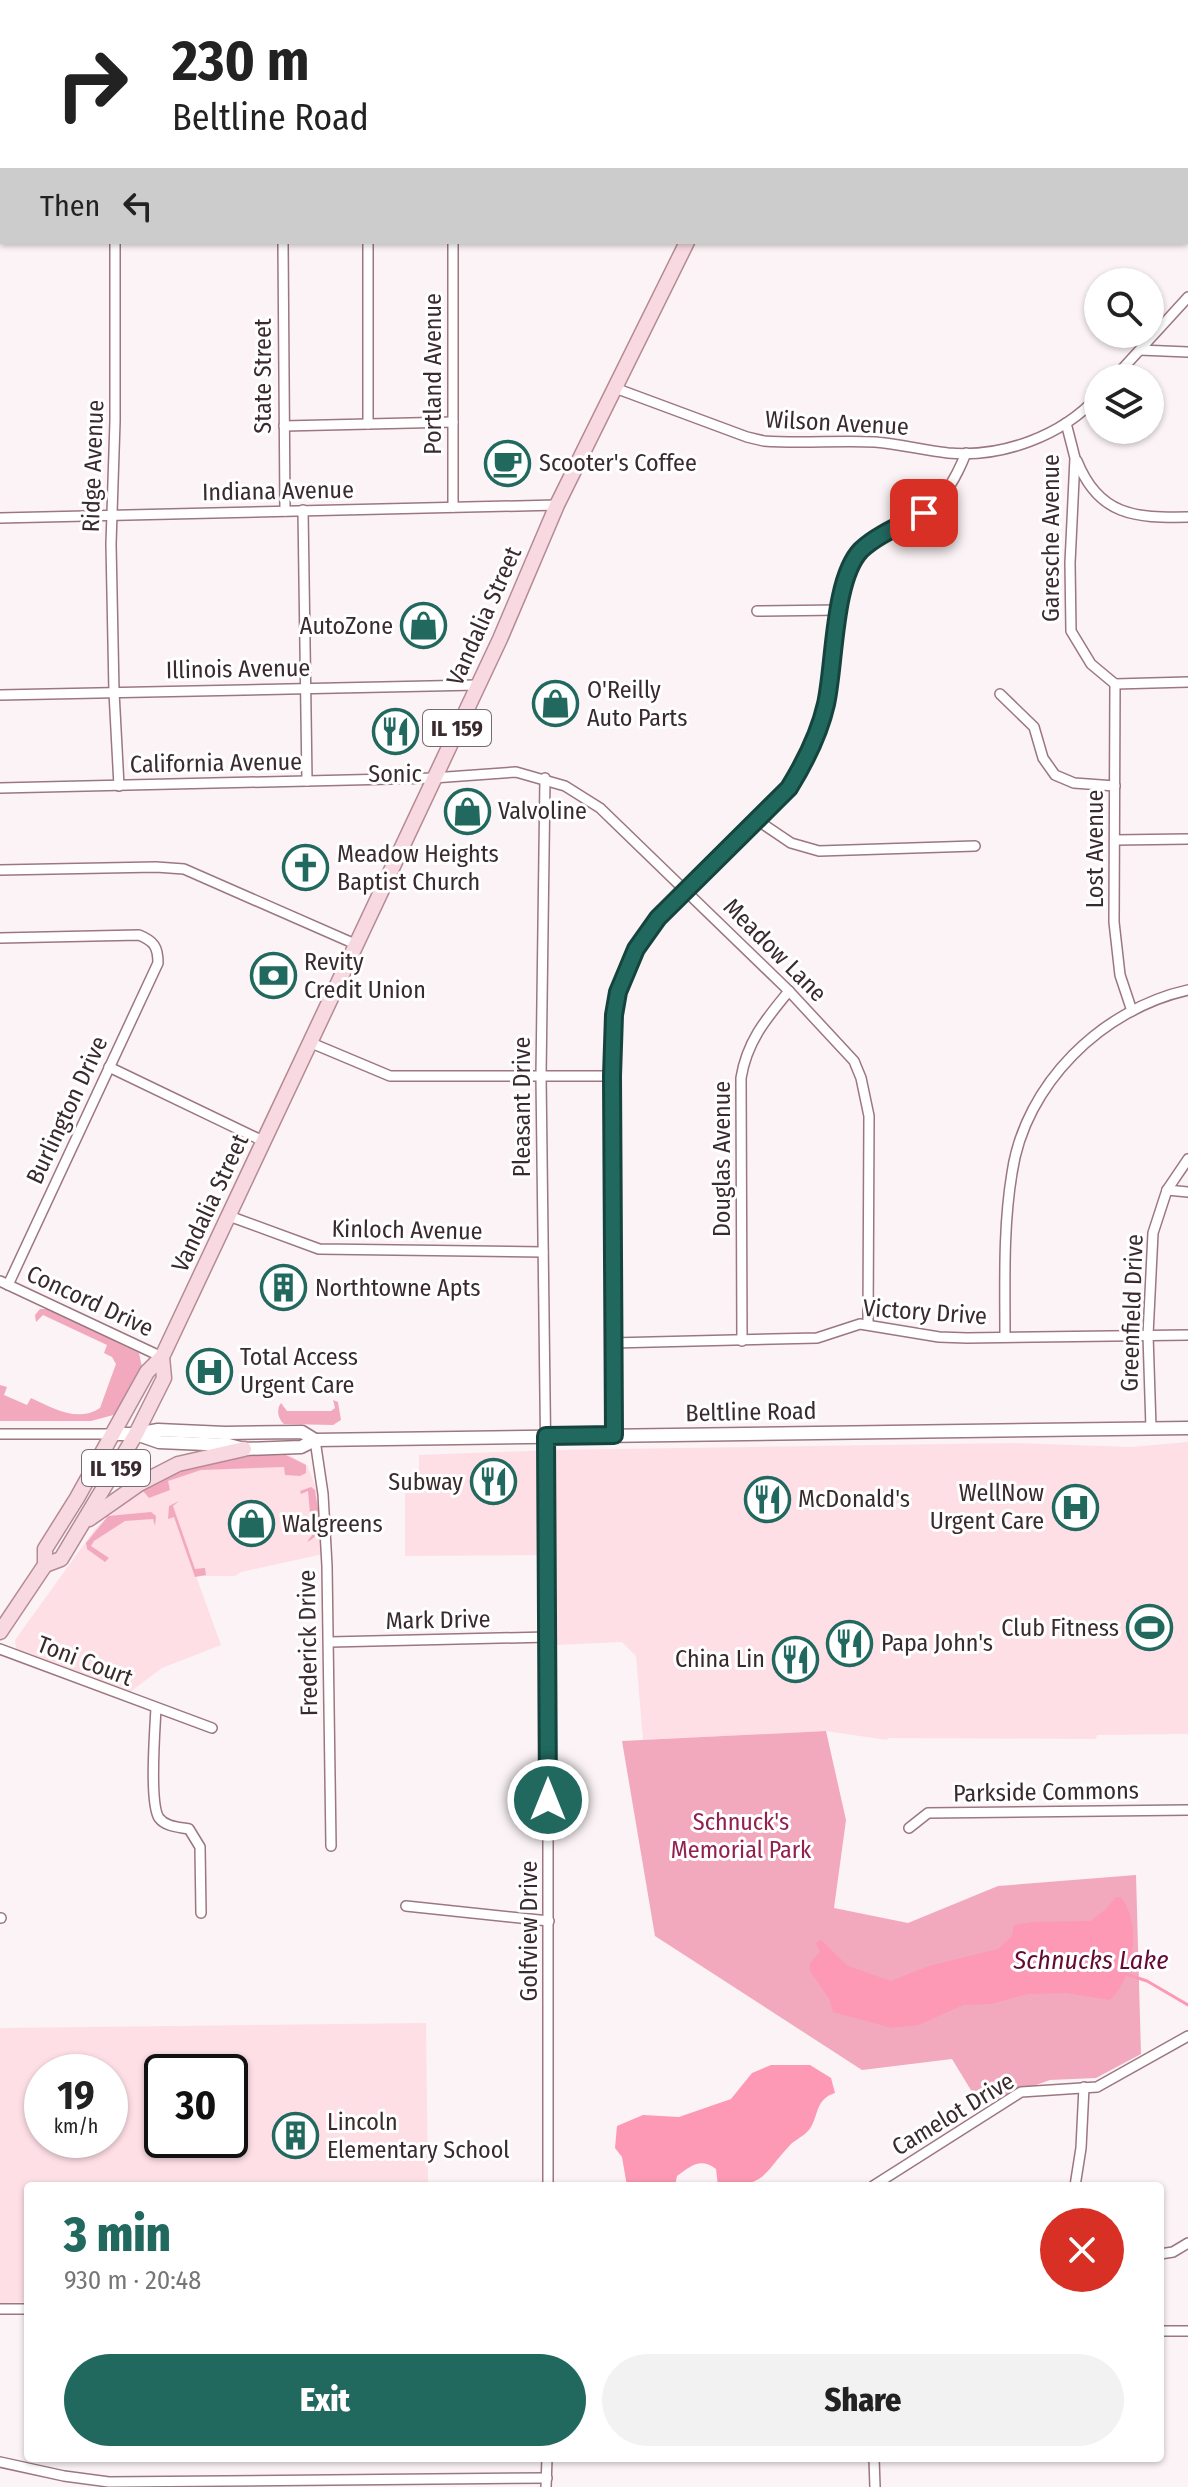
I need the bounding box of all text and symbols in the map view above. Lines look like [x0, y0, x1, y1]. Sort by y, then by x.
text: 230 m [172, 28, 309, 95]
icon: right [40, 32, 144, 136]
text: Beltline Road [172, 96, 369, 140]
icon: left [116, 184, 160, 228]
text: Then [40, 188, 100, 224]
map controls [1084, 268, 1164, 444]
button: search [1084, 268, 1164, 348]
street label: Portland Avenue [419, 293, 447, 455]
street label: State Street [249, 318, 277, 434]
button: layers [1084, 364, 1164, 444]
street label: Ridge Avenue [77, 399, 109, 533]
street label: Wilson Avenue [765, 405, 909, 441]
cafe icon: Scooter's Coffee [484, 439, 532, 487]
place label: Scooter's Coffee [539, 449, 697, 477]
street label: Garesche Avenue [1037, 454, 1065, 622]
street label: Indiana Avenue [202, 476, 354, 506]
pin [890, 479, 958, 547]
icon: arrive [902, 491, 946, 535]
street label: Vandalia Street [441, 542, 527, 690]
shop icon: AutoZone [400, 602, 448, 650]
place label: AutoZone [300, 612, 393, 640]
street label: Illinois Avenue [166, 654, 310, 684]
place label: O'Reilly Auto Parts [587, 676, 687, 732]
shop icon: O'Reilly Auto Parts [532, 680, 580, 728]
restaurant icon: Sonic [371, 708, 419, 756]
road number: IL 159 [423, 710, 491, 746]
street label: California Avenue [130, 747, 302, 779]
place label: Sonic [368, 760, 422, 788]
shop icon: Valvoline [443, 787, 491, 835]
street label: Lost Avenue [1081, 790, 1109, 908]
place label: Valvoline [498, 797, 587, 825]
place label: Meadow Heights Baptist Church [337, 840, 499, 896]
church icon: Meadow Heights Baptist Church [282, 844, 330, 892]
street label: Meadow Lane [718, 893, 832, 1007]
place label: Revity Credit Union [304, 948, 426, 1004]
bank icon: Revity Credit Union [249, 952, 297, 1000]
street label: Burlington Drive [21, 1032, 113, 1188]
street label: Pleasant Drive [508, 1037, 536, 1177]
street label: Douglas Avenue [708, 1081, 736, 1237]
street label: Vandalia Street [166, 1130, 254, 1276]
street label: Kinloch Avenue [331, 1215, 483, 1245]
street label: Greenfield Drive [1115, 1234, 1149, 1392]
street label: Concord Drive [22, 1259, 158, 1343]
building icon: Northtowne Apts [260, 1264, 308, 1312]
place label: Northtowne Apts [315, 1274, 481, 1302]
street label: Victory Drive [862, 1294, 988, 1330]
place label: Total Access Urgent Care [240, 1343, 358, 1399]
hospital icon: Total Access Urgent Care [185, 1347, 233, 1395]
street label: Beltline Road [685, 1397, 817, 1427]
road number: IL 159 [82, 1450, 150, 1486]
restaurant icon: Subway [470, 1458, 518, 1506]
place label: Subway [388, 1468, 463, 1496]
restaurant icon: McDonald's [743, 1475, 791, 1523]
place label: WellNow Urgent Care [930, 1479, 1044, 1535]
hospital icon: WellNow Urgent Care [1051, 1483, 1099, 1531]
place label: McDonald's [798, 1485, 910, 1513]
shop icon: Walgreens [227, 1500, 275, 1548]
place label: Walgreens [282, 1510, 383, 1538]
street label: Frederick Drive [293, 1570, 323, 1716]
sports icon: Club Fitness [1126, 1604, 1174, 1652]
street label: Mark Drive [385, 1605, 491, 1635]
place label: Club Fitness [1001, 1614, 1119, 1642]
restaurant icon: Papa John's [826, 1619, 874, 1667]
place label: Papa John's [881, 1629, 993, 1657]
street label: Toni Court [33, 1630, 137, 1692]
restaurant icon: China Lin [772, 1635, 820, 1683]
place label: China Lin [675, 1645, 765, 1673]
position arrow [506, 1758, 590, 1842]
street label: Parkside Commons [953, 1776, 1139, 1808]
park label: Schnuck's Memorial Park [671, 1808, 812, 1864]
street label: Golfview Drive [515, 1861, 543, 2001]
water label: Schnucks Lake [1013, 1945, 1168, 1976]
speed limit sign: 30 [144, 2054, 248, 2158]
street label: Camelot Drive [887, 2067, 1019, 2161]
text: 19 [57, 2072, 95, 2120]
place label: Lincoln Elementary School [327, 2108, 510, 2164]
building icon: Lincoln Elementary School [272, 2112, 320, 2160]
text: km/h [54, 2114, 98, 2138]
text: 3 min [64, 2206, 171, 2264]
button: close [1040, 2208, 1124, 2292]
text: 930 m · 20:48 [64, 2265, 201, 2296]
button: Exit [64, 2354, 586, 2446]
button: Share [602, 2354, 1124, 2446]

